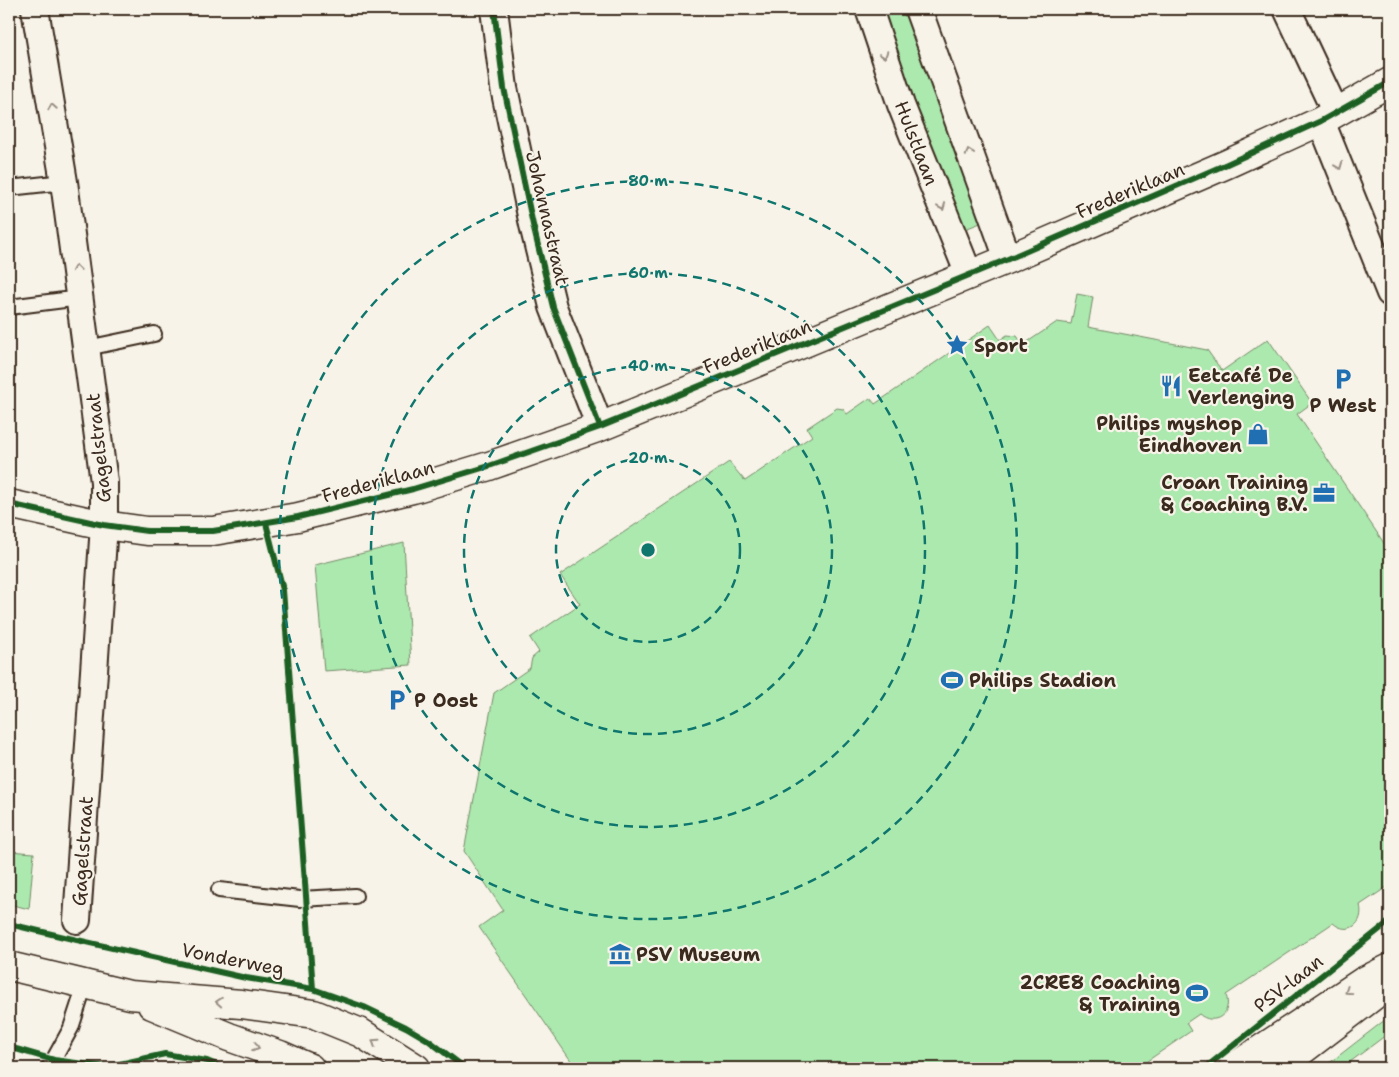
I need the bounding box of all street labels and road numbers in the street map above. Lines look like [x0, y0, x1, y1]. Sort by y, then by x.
street label: Hulstlaan [889, 97, 944, 189]
street label: Johannastraat [520, 148, 575, 288]
street label: Frederiklaan [1072, 156, 1188, 225]
street label: Frederiklaan [699, 313, 815, 380]
street label: Gagelstraat [80, 392, 117, 504]
street label: Frederiklaan [319, 454, 437, 508]
street label: Gagelstraat [66, 795, 99, 907]
street label: Vonderweg [179, 937, 286, 982]
street label: PSV-laan [1249, 949, 1328, 1018]

